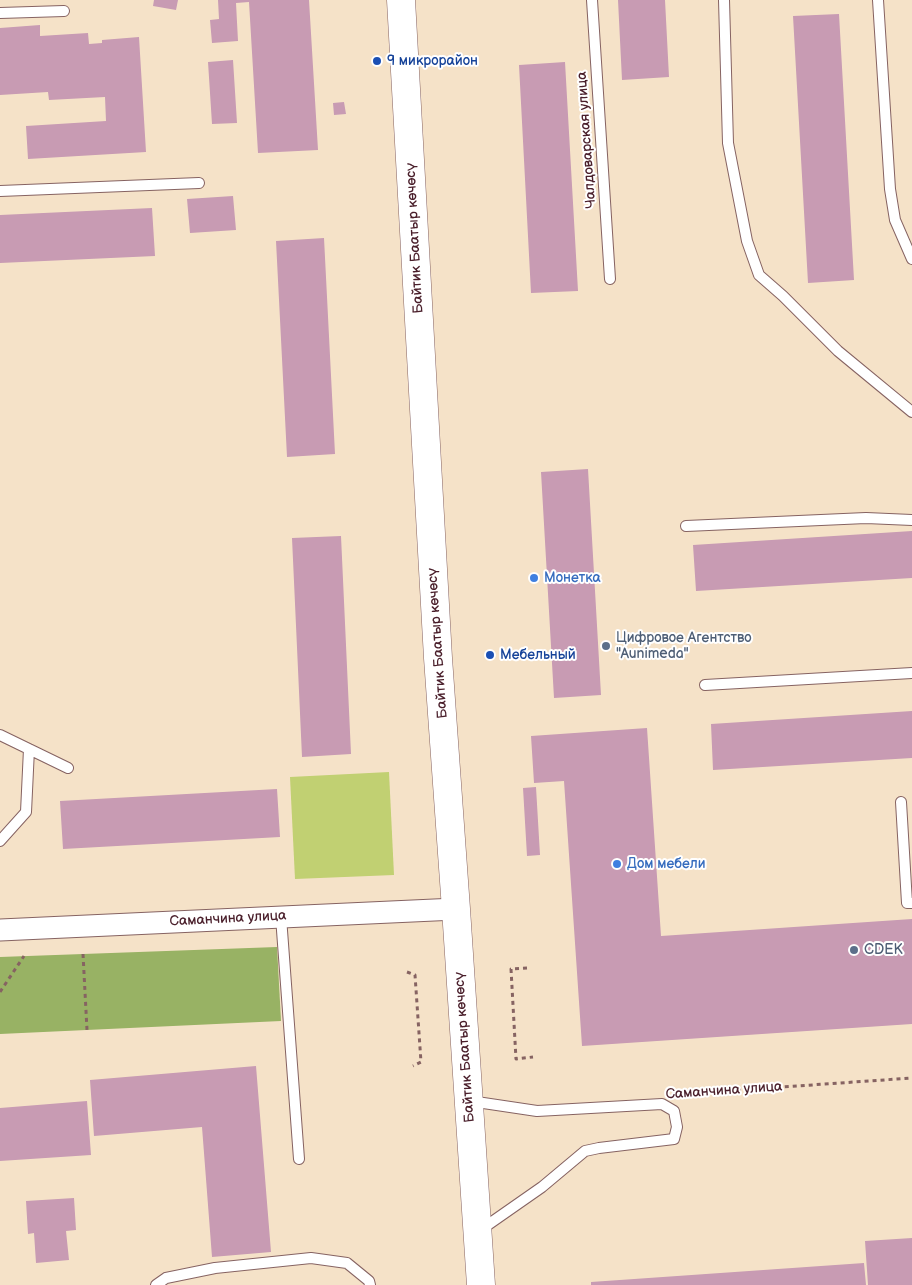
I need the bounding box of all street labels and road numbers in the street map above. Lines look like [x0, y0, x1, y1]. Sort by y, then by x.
street label: Чалдоварская улица [574, 71, 600, 209]
street label: Байтик Баатыр көчөсү [403, 162, 427, 314]
street label: Байтик Баатыр көчөсү [424, 567, 452, 719]
street label: Саманчина улица [169, 908, 287, 930]
street label: Байтик Баатыр көчөсү [451, 971, 479, 1123]
street label: Саманчина улица [665, 1079, 783, 1103]

